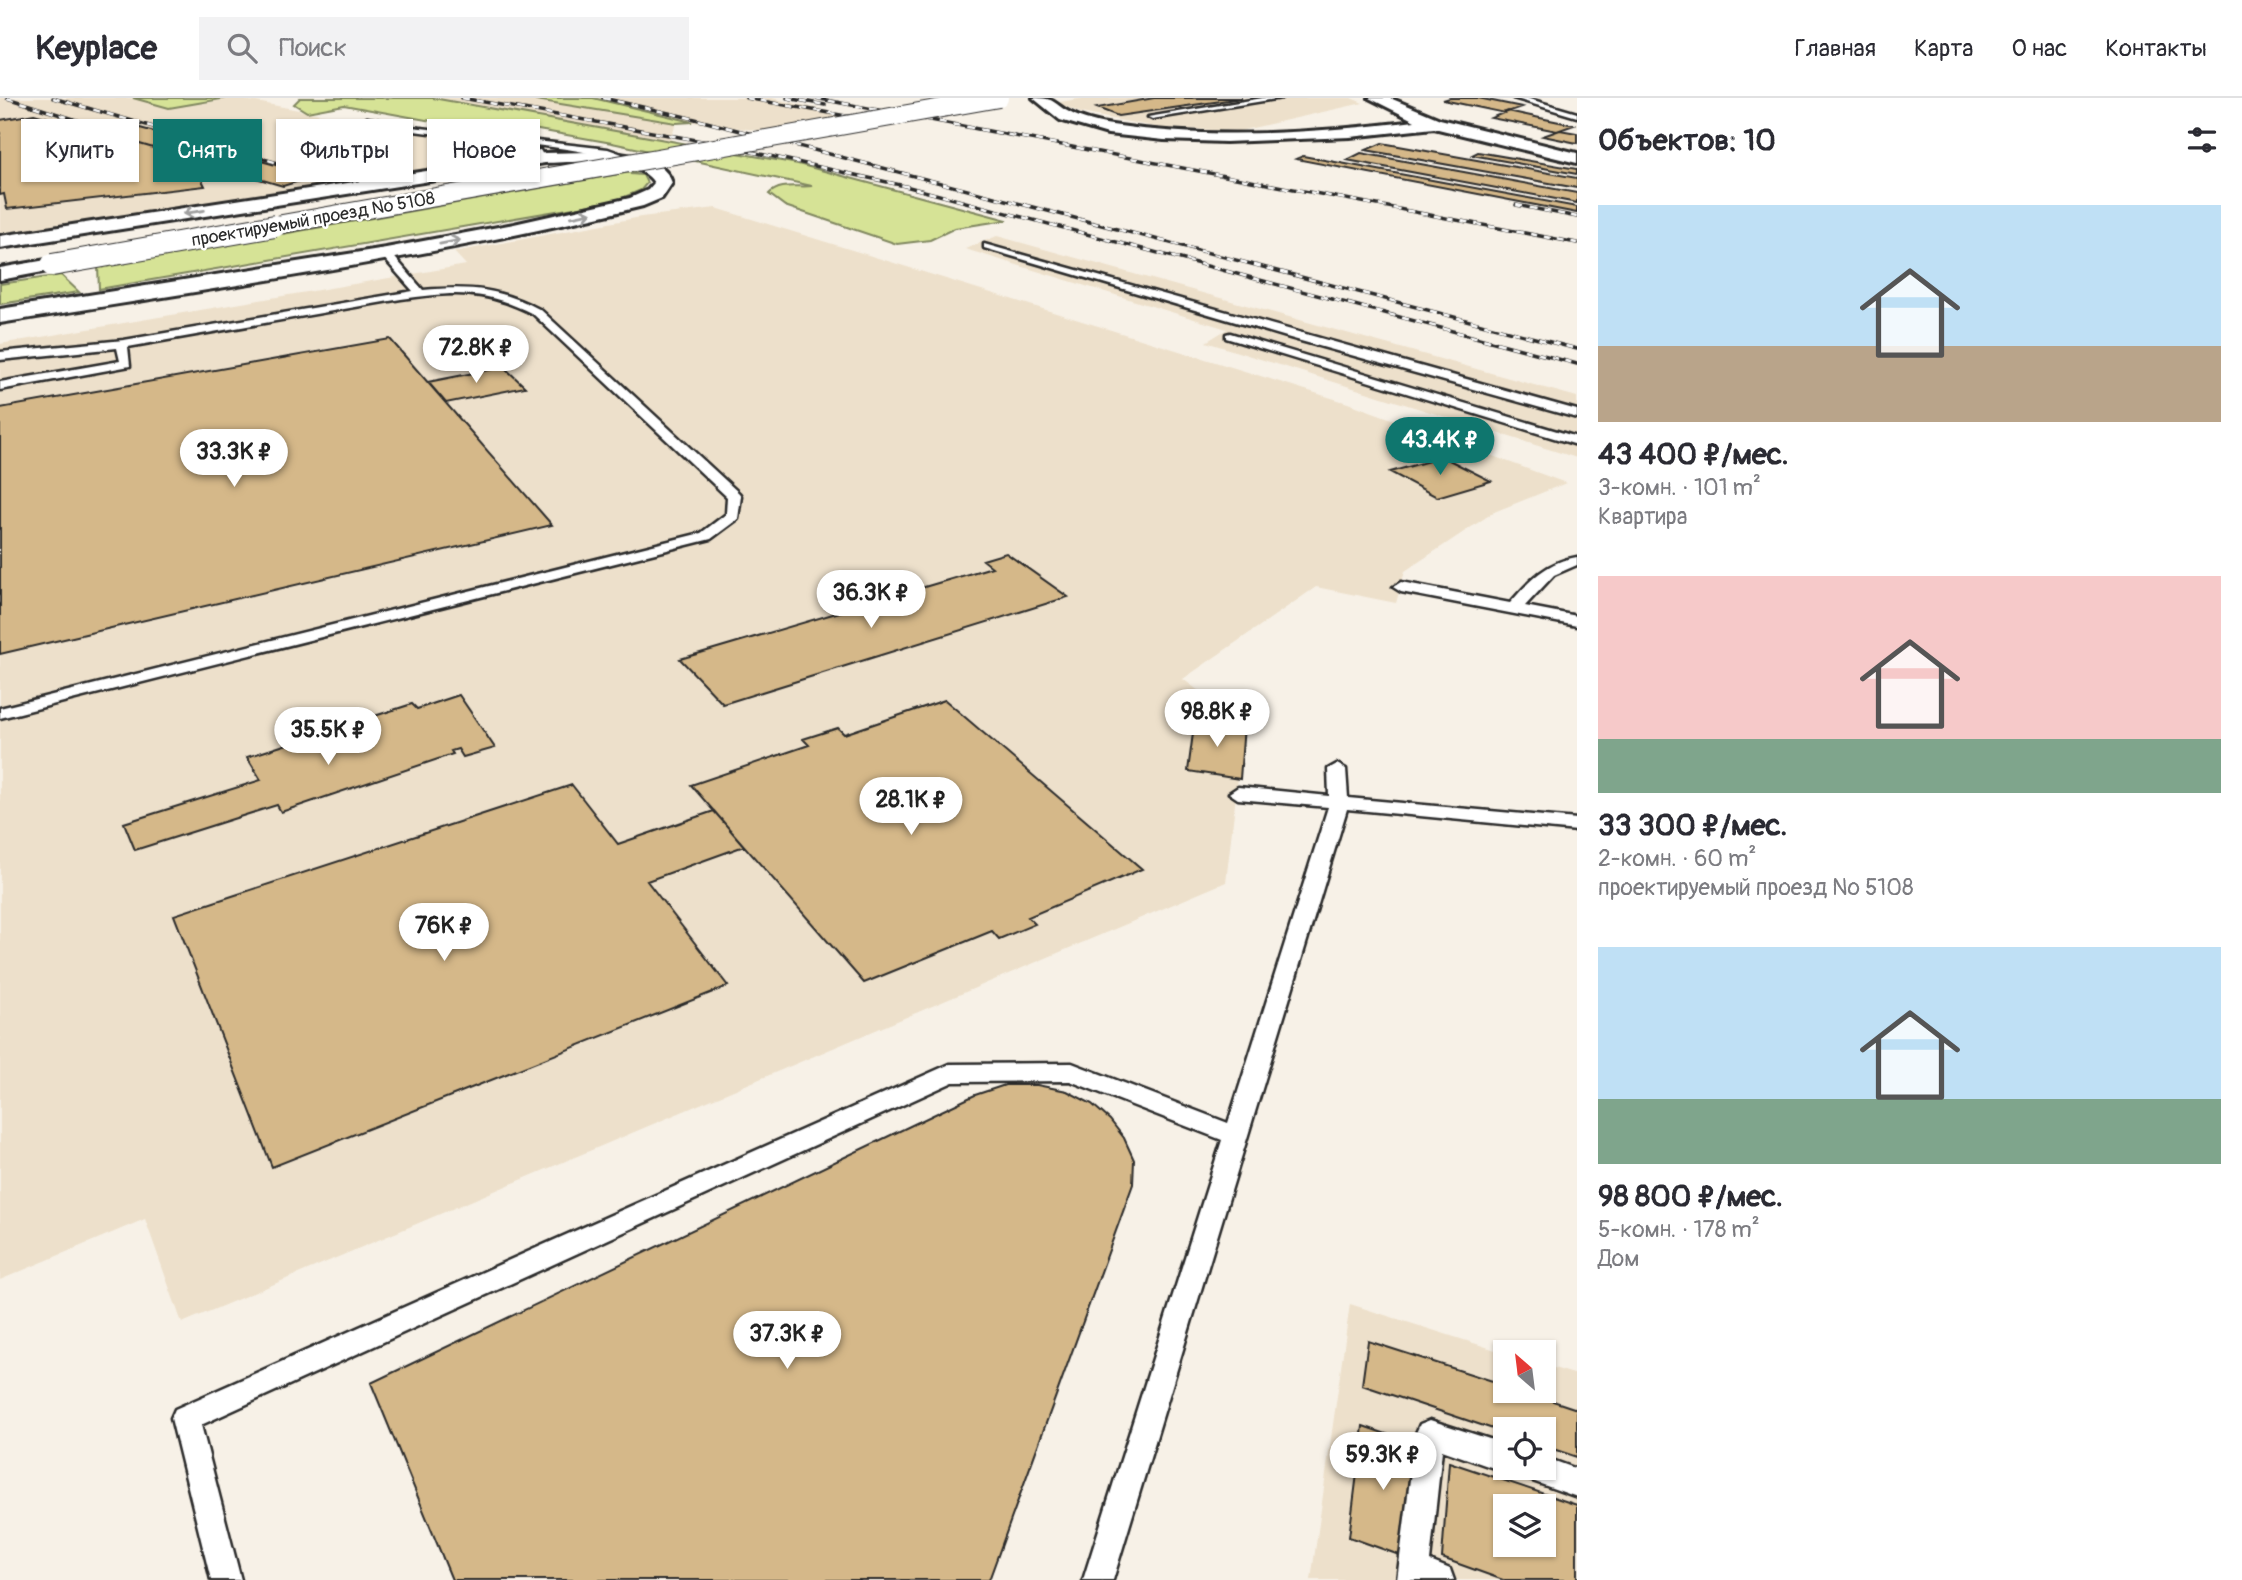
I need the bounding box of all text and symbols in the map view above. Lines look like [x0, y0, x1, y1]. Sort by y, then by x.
search box [199, 17, 689, 80]
text: Keyplace [35, 28, 157, 69]
icon: search [223, 29, 261, 67]
text: Поиск [279, 32, 347, 64]
text: Главная [1795, 34, 1876, 63]
text: Карта [1914, 34, 1974, 63]
text: О нас [2012, 34, 2067, 63]
text: Контакты [2105, 34, 2207, 63]
chip: Купить [21, 119, 139, 182]
chip: Снять [153, 119, 262, 182]
chip: Фильтры [276, 119, 413, 182]
chip: Новое [427, 119, 540, 182]
icon: filters [2183, 121, 2221, 159]
text: Объектов: 10 [1598, 122, 1776, 159]
street label: проектируемый проезд № 5108 [189, 187, 437, 252]
one-way arrow [183, 206, 206, 219]
one-way arrow [569, 208, 591, 221]
one-way arrow [438, 235, 461, 248]
icon: home [1847, 250, 1973, 376]
pin: 72.8K ₽ [411, 326, 541, 385]
text: 72.8K ₽ [439, 333, 513, 362]
pin: 43.4K ₽ [1375, 418, 1505, 477]
text: 43.4K ₽ [1401, 425, 1479, 454]
pin: 33.3K ₽ [169, 430, 299, 489]
text: 43 400 ₽/мес. [1598, 436, 1789, 473]
text: 33.3K ₽ [196, 437, 272, 466]
text: 3-комн. · 101 m² [1598, 473, 1761, 502]
text: Квартира [1598, 502, 1687, 531]
pin: 36.3K ₽ [806, 570, 936, 630]
text: 36.3K ₽ [833, 578, 909, 607]
icon: home [1847, 621, 1973, 747]
pin: 98.8K ₽ [1152, 690, 1282, 749]
text: 98.8K ₽ [1181, 697, 1253, 726]
pin: 35.5K ₽ [263, 708, 393, 767]
text: 35.5K ₽ [290, 715, 366, 744]
pin: 28.1K ₽ [846, 778, 976, 837]
text: 28.1K ₽ [875, 785, 947, 814]
text: 33 300 ₽/мес. [1598, 807, 1787, 844]
text: 2-комн. · 60 m² [1598, 844, 1756, 873]
text: проектируемый проезд № 5108 [1598, 873, 1914, 902]
pin: 76K ₽ [395, 904, 493, 963]
text: 76K ₽ [415, 911, 473, 940]
icon: home [1847, 992, 1973, 1118]
text: 98 800 ₽/мес. [1598, 1178, 1783, 1215]
text: 5-комн. · 178 m² [1598, 1215, 1760, 1244]
text: Дом [1598, 1244, 1639, 1273]
pin: 37.3K ₽ [722, 1312, 852, 1371]
text: 37.3K ₽ [749, 1319, 825, 1348]
north arrow [1493, 1340, 1556, 1404]
map controls [1493, 1340, 1556, 1557]
button: locate [1493, 1417, 1556, 1480]
pin: 59.3K ₽ [1318, 1432, 1448, 1492]
text: 59.3K ₽ [1346, 1440, 1420, 1469]
button: layers [1493, 1494, 1556, 1557]

